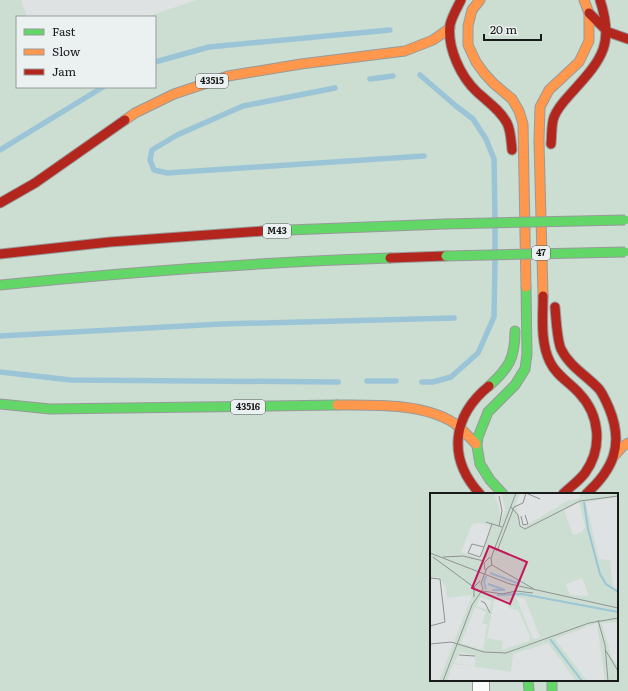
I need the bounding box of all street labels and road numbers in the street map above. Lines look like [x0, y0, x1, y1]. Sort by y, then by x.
road number: 43515 [196, 74, 228, 88]
road number: M43 [263, 224, 291, 238]
road number: 47 [532, 246, 550, 260]
road number: 43516 [231, 400, 265, 414]

